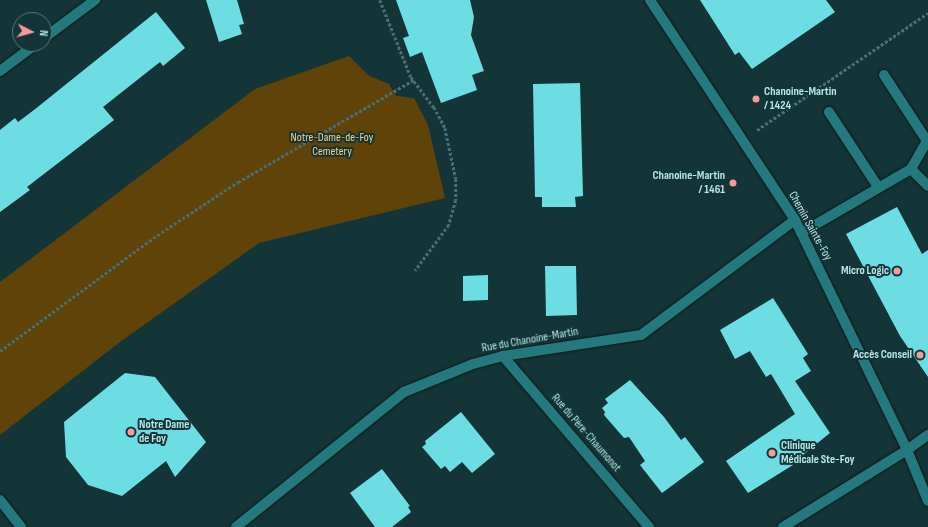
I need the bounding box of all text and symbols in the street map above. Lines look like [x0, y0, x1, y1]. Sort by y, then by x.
north arrow [12, 12, 52, 52]
text: N [37, 30, 50, 37]
place label: Chanoine-Martin / 1424 [764, 85, 837, 113]
marker: Chanoine-Martin / 1424 [751, 94, 761, 104]
park label: Notre-Dame-de-Foy Cemetery [291, 131, 373, 159]
place label: Chanoine-Martin / 1461 [652, 169, 725, 197]
marker: Chanoine-Martin / 1461 [728, 178, 738, 188]
street label: Chemin Sainte-Foy [785, 189, 835, 263]
place label: Micro Logic [841, 264, 889, 278]
marker: Micro Logic [892, 266, 902, 276]
street label: Rue du Chanoine-Martin [481, 324, 579, 356]
place label: Accès Conseil [853, 348, 912, 362]
marker: Accès Conseil [915, 350, 925, 360]
street label: Rue du Père-Chaumonot [548, 391, 624, 475]
place label: Notre Dame de Foy [139, 418, 189, 446]
marker: Notre Dame de Foy [126, 427, 136, 437]
place label: Clinique Médicale Ste-Foy [781, 439, 855, 467]
marker: Clinique Médicale Ste-Foy [766, 447, 778, 459]

